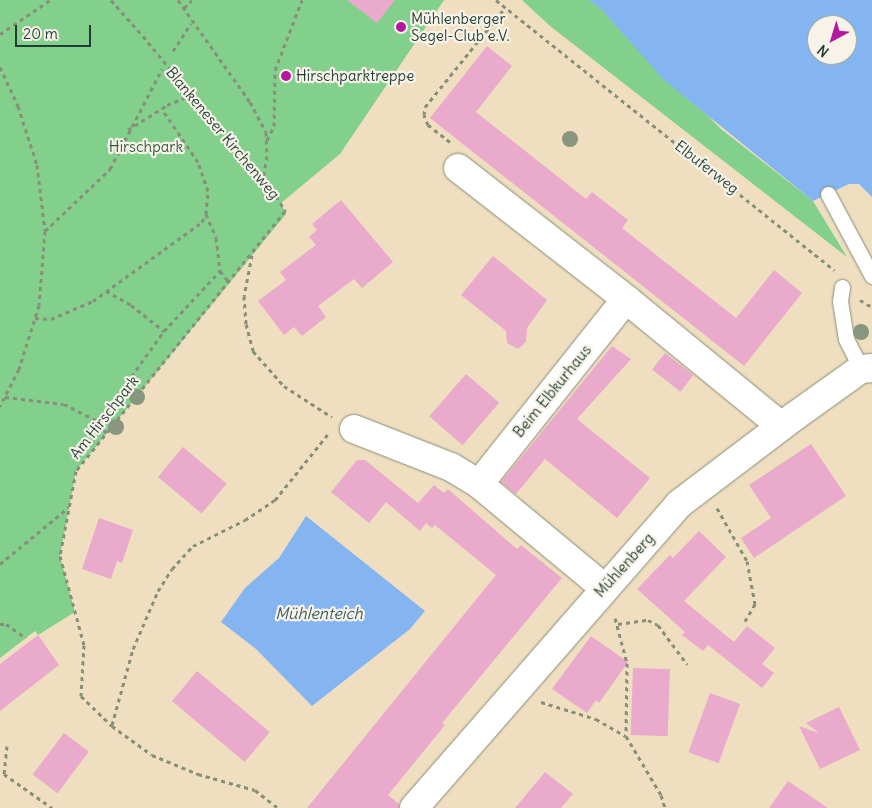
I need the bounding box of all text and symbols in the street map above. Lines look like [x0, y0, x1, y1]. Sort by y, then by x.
place label: Mühlenberger Segel-Club e.V. [411, 9, 510, 44]
scale bar [18, 15, 94, 47]
north arrow [807, 15, 857, 65]
marker: Mühlenberger Segel-Club e.V. [395, 21, 407, 33]
text: 20 m [23, 24, 58, 43]
text: N [814, 41, 833, 61]
street label: Blankeneser Kirchenweg [162, 63, 284, 203]
place label: Hirschparktreppe [296, 67, 414, 85]
marker: Hirschparktreppe [280, 70, 292, 82]
street label: Elbuferweg [671, 136, 743, 198]
park label: Hirschpark [109, 138, 183, 156]
street label: Beim Elbkurhaus [509, 341, 595, 441]
street label: Am Hirschpark [66, 372, 142, 462]
street label: Mühlenberg [590, 529, 658, 601]
water label: Mühlenteich [275, 603, 363, 623]

